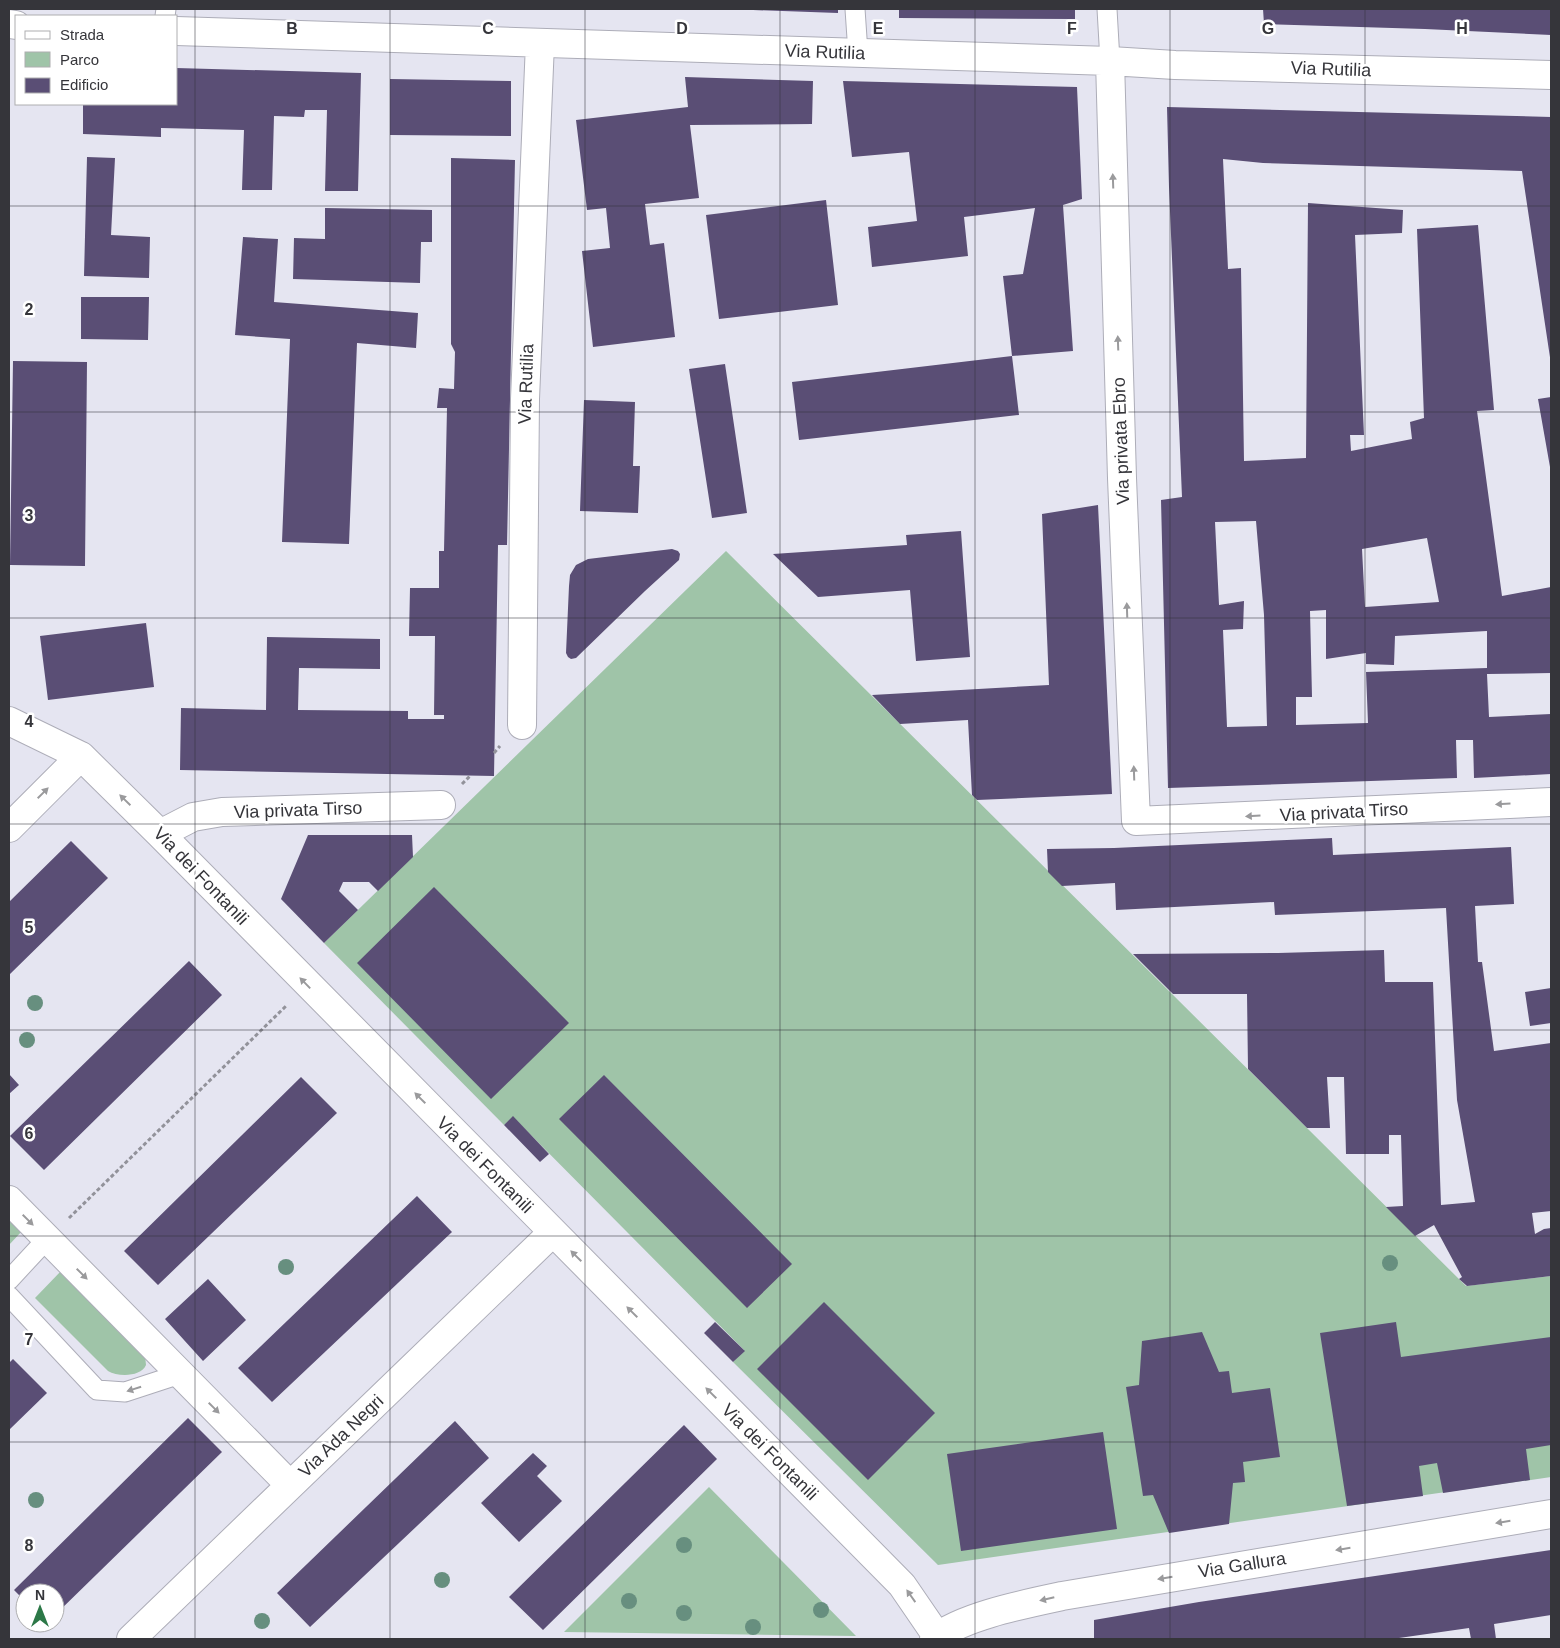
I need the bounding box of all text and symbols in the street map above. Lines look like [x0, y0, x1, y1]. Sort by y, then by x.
legend [15, 15, 178, 105]
text: B [286, 20, 298, 37]
text: C [482, 20, 494, 37]
text: D [676, 20, 688, 37]
text: E [873, 20, 884, 37]
text: F [1067, 20, 1077, 37]
text: G [1262, 20, 1274, 37]
text: H [1456, 20, 1468, 37]
text: Strada [60, 26, 105, 43]
street label: Via Rutilia [784, 41, 867, 63]
text: Parco [60, 51, 99, 68]
street label: Via Rutilia [1290, 58, 1373, 80]
text: Edificio [60, 76, 108, 93]
one-way arrow [1109, 172, 1117, 188]
text: 2 [25, 301, 34, 318]
one-way arrow [1114, 335, 1122, 351]
street label: Via Rutilia [515, 342, 537, 425]
street label: Via privata Ebro [1109, 377, 1133, 505]
text: 3 [25, 507, 34, 524]
one-way arrow [1123, 602, 1131, 618]
text: 4 [25, 713, 34, 730]
one-way arrow [1130, 764, 1138, 780]
one-way arrow [37, 787, 49, 799]
one-way arrow [119, 794, 131, 806]
street label: Via privata Tirso [233, 798, 363, 822]
street label: Via privata Tirso [1279, 799, 1409, 825]
one-way arrow [1494, 801, 1510, 809]
one-way arrow [1245, 812, 1261, 820]
street label: Via dei Fontanili [149, 823, 253, 929]
text: 5 [25, 919, 34, 936]
one-way arrow [299, 977, 311, 989]
one-way arrow [414, 1092, 426, 1104]
street label: Via dei Fontanili [433, 1113, 537, 1217]
text: 6 [25, 1125, 34, 1142]
one-way arrow [22, 1214, 34, 1226]
one-way arrow [570, 1251, 582, 1263]
one-way arrow [76, 1268, 88, 1280]
one-way arrow [626, 1307, 638, 1319]
text: 7 [25, 1331, 34, 1348]
one-way arrow [126, 1386, 141, 1393]
one-way arrow [705, 1387, 717, 1399]
street label: Via Ada Negri [295, 1391, 387, 1481]
street label: Via dei Fontanili [718, 1400, 822, 1504]
one-way arrow [208, 1402, 220, 1414]
one-way arrow [1495, 1519, 1511, 1527]
text: 8 [25, 1537, 34, 1554]
one-way arrow [1334, 1545, 1350, 1553]
street label: Via Gallura [1197, 1548, 1288, 1582]
one-way arrow [1157, 1574, 1173, 1582]
north arrow [15, 1583, 65, 1633]
text: N [35, 1587, 45, 1603]
one-way arrow [906, 1589, 916, 1603]
one-way arrow [1039, 1595, 1055, 1603]

